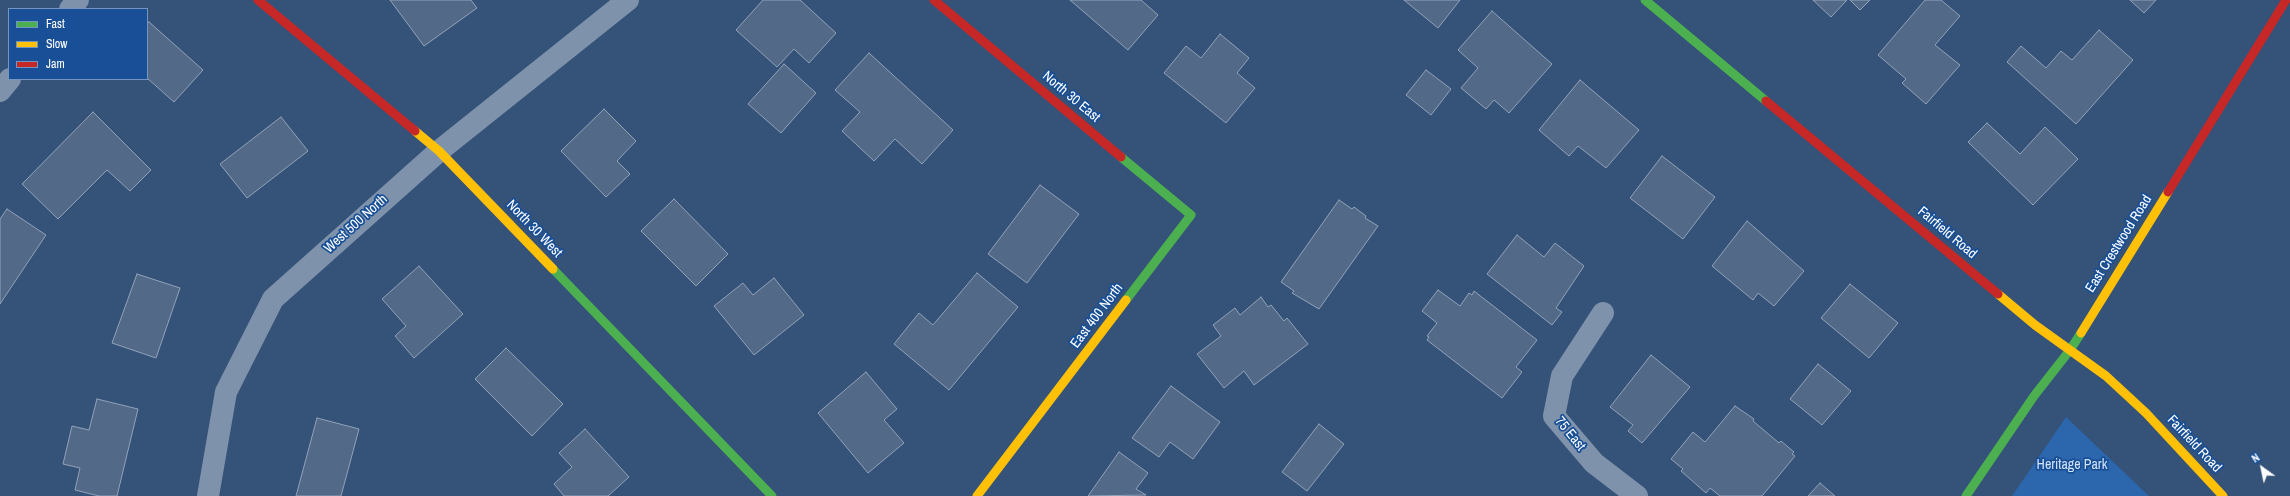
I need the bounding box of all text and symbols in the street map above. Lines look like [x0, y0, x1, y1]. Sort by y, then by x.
legend [8, 8, 148, 80]
text: Fast [46, 16, 65, 32]
text: Slow [46, 36, 67, 52]
text: Jam [46, 56, 65, 72]
street label: North 30 East [1039, 68, 1103, 126]
street label: West 500 North [321, 191, 391, 257]
street label: East Crestwood Road [2082, 192, 2156, 296]
street label: North 30 West [503, 197, 565, 261]
street label: Fairfield Road [1914, 203, 1980, 263]
street label: East 400 North [1067, 280, 1127, 352]
street label: Fairfield Road [2163, 412, 2225, 476]
street label: 75 East [1551, 414, 1589, 454]
north arrow [2242, 448, 2282, 488]
text: N [2249, 450, 2262, 466]
park label: Heritage Park [2037, 457, 2107, 473]

